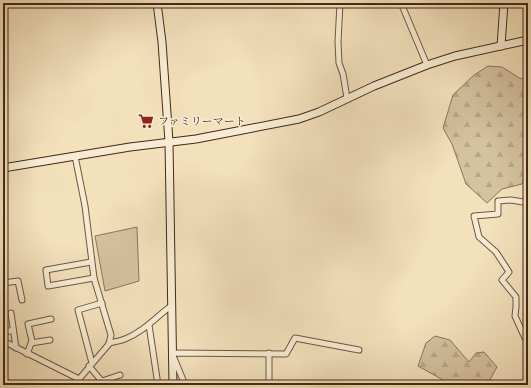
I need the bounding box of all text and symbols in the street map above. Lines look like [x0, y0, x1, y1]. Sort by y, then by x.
supermarket icon: ファミリーマート [137, 112, 155, 130]
place label: ファミリーマート [158, 115, 246, 128]

